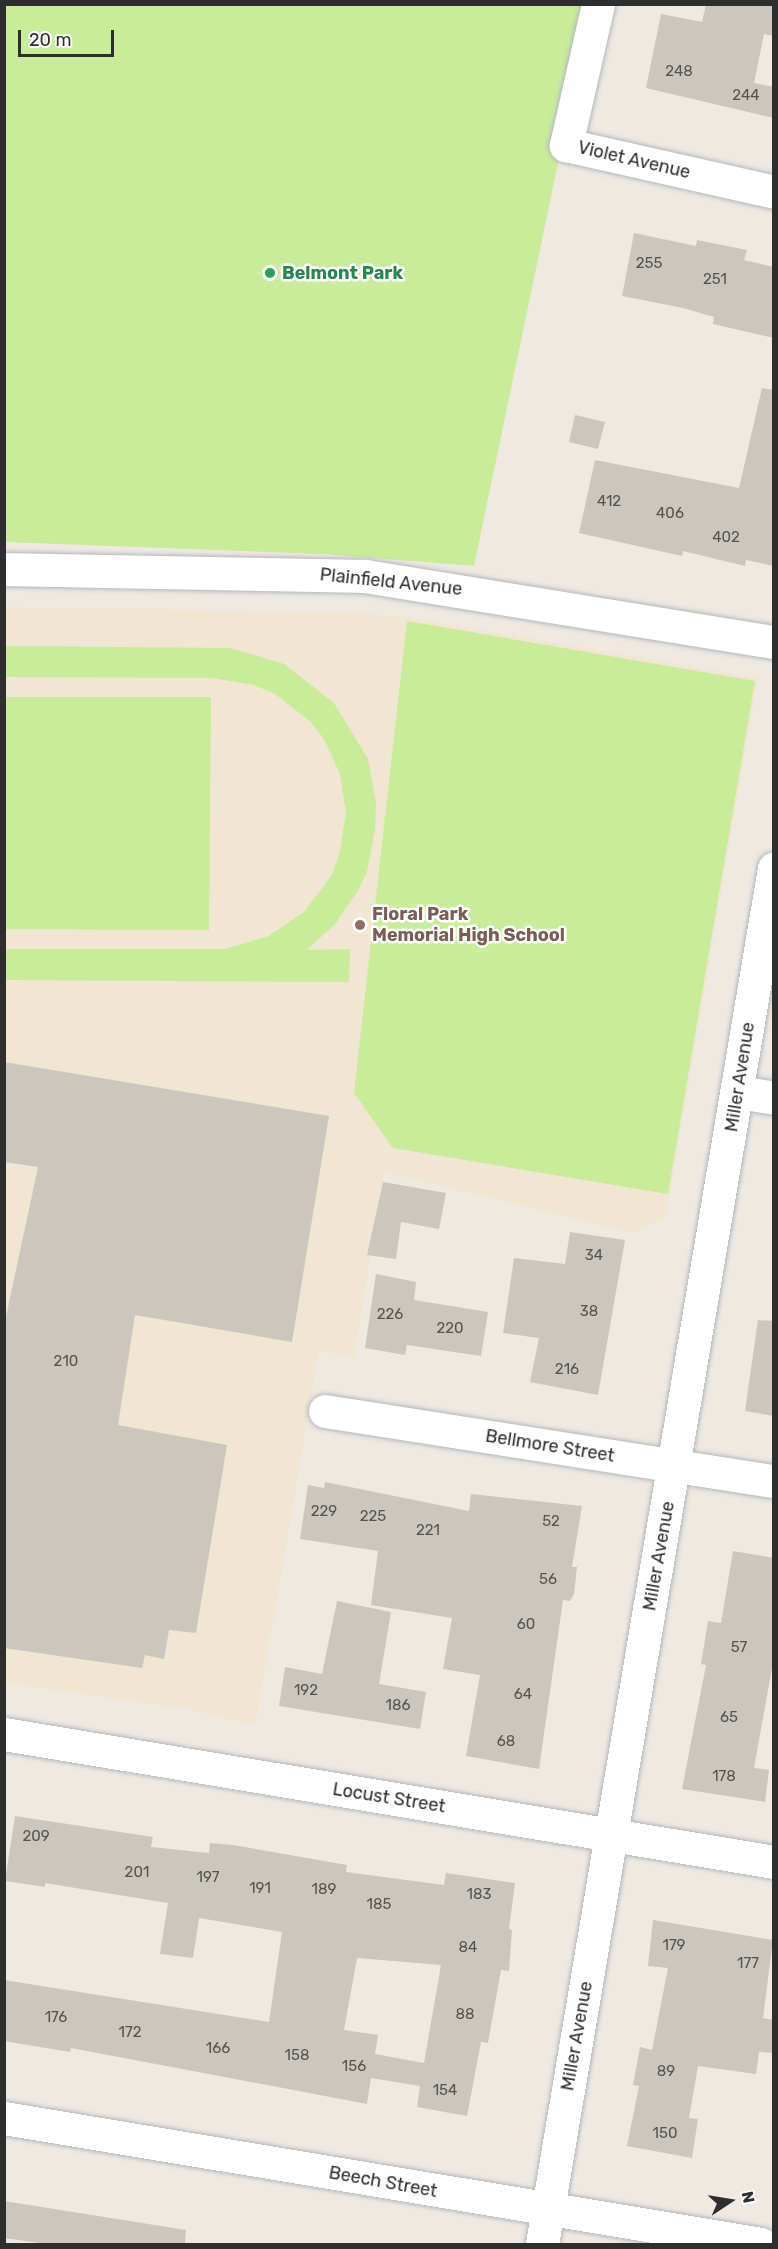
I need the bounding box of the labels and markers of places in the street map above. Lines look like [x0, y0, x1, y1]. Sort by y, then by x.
place label: Belmont Park [282, 262, 403, 284]
marker: Belmont Park [263, 266, 277, 280]
place label: Floral Park Memorial High School [372, 904, 565, 946]
marker: Floral Park Memorial High School [353, 918, 367, 932]

